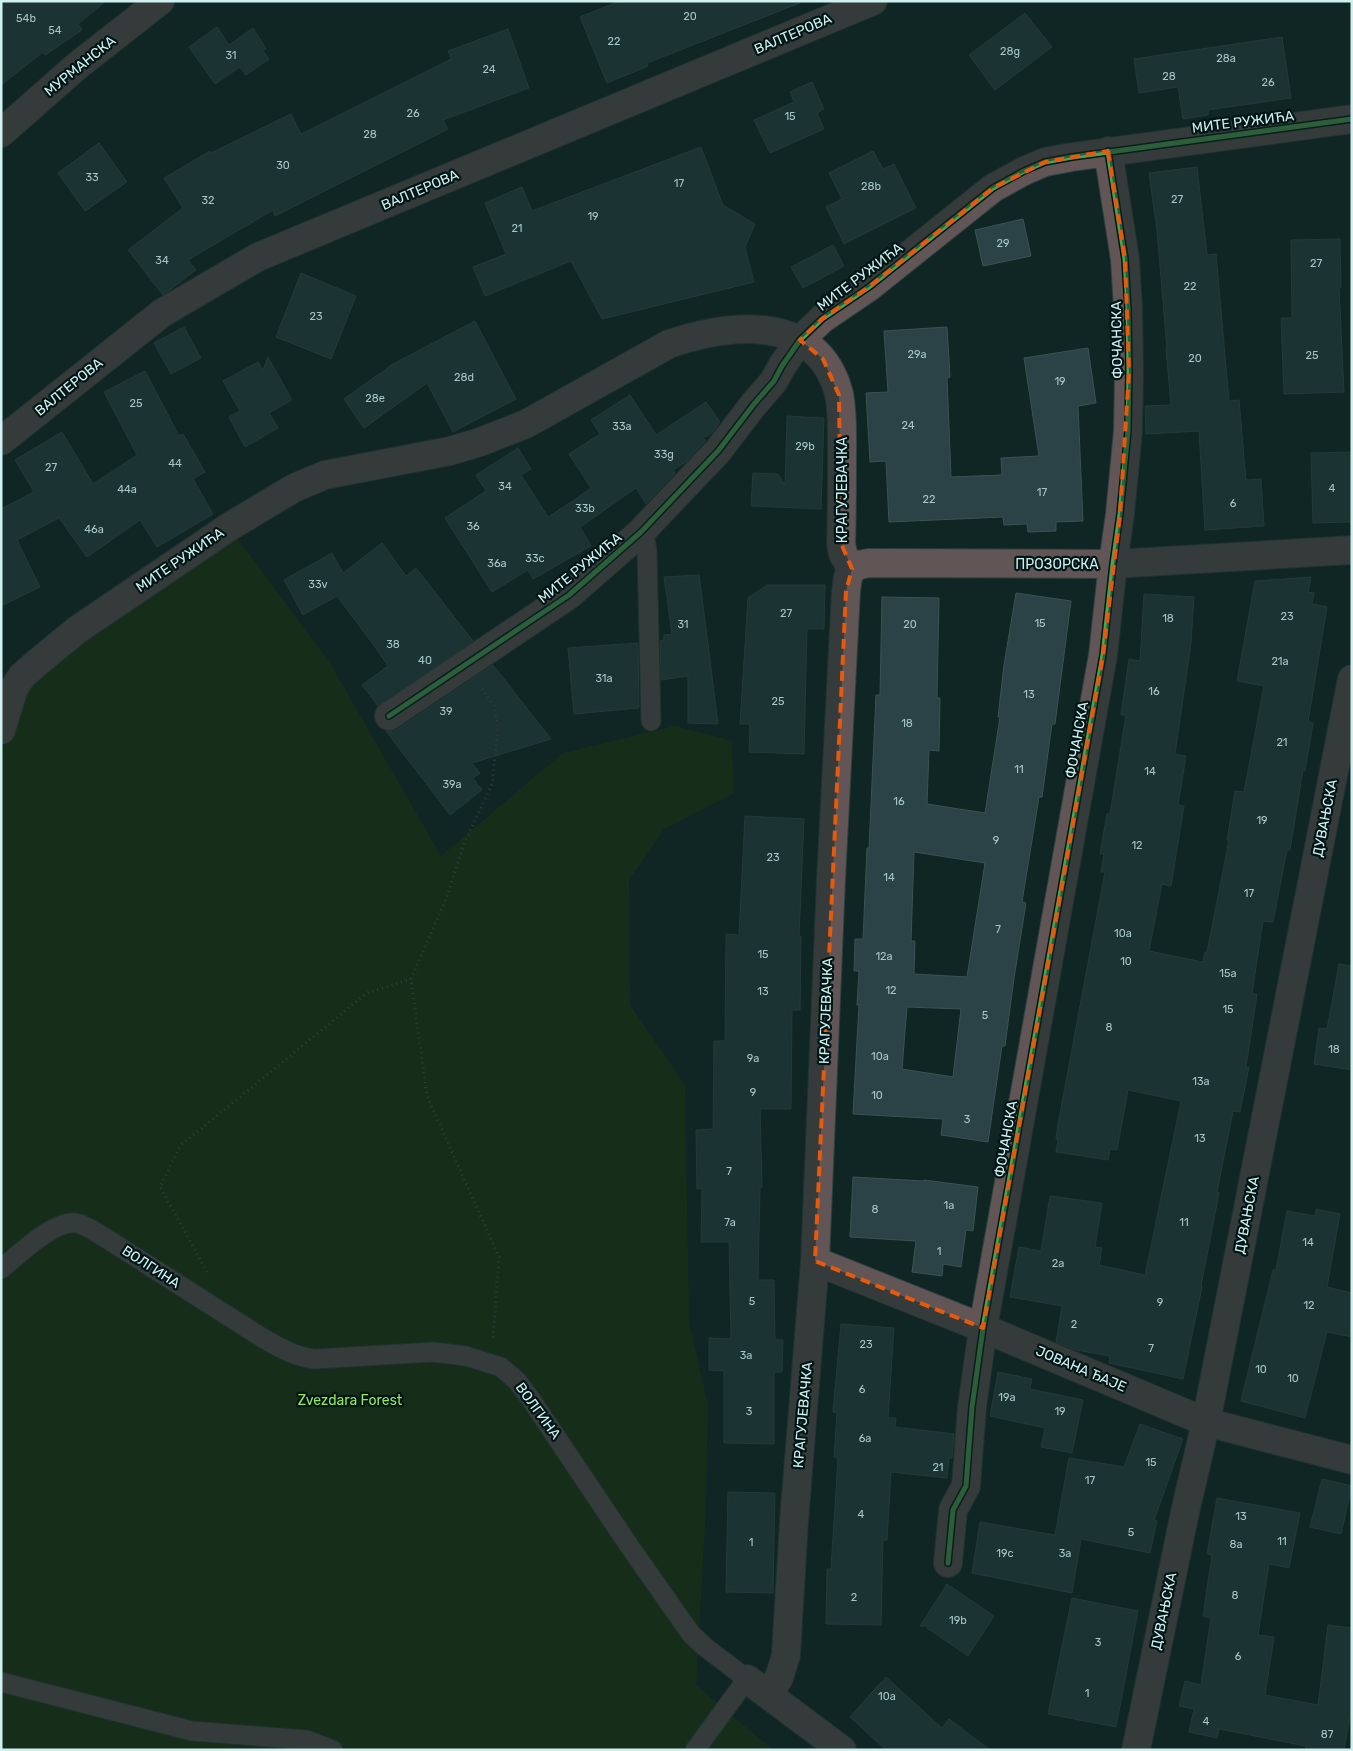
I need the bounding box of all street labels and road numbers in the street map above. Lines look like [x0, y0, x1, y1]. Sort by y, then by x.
street label: ВАЛТЕРОВА [752, 10, 835, 58]
street label: МУРМАНСКА [41, 32, 119, 100]
street label: МИТЕ РУЖИЋА [1191, 107, 1296, 137]
street label: ВАЛТЕРОВА [379, 166, 462, 214]
street label: МИТЕ РУЖИЋА [814, 239, 907, 315]
street label: ФОЧАНСКА [1108, 300, 1126, 379]
street label: ВАЛТЕРОВА [32, 354, 107, 420]
street label: КРАГУЈЕВАЧКА [834, 436, 851, 543]
street label: МИТЕ РУЖИЋА [133, 524, 228, 596]
street label: МИТЕ РУЖИЋА [535, 529, 626, 607]
street label: ПРОЗОРСКА [1015, 556, 1099, 573]
street label: ФОЧАНСКА [1062, 700, 1092, 780]
street label: ДУВАЊСКА [1309, 777, 1341, 858]
street label: КРАГУЈЕВАЧКА [816, 957, 836, 1065]
street label: ФОЧАНСКА [991, 1099, 1021, 1179]
street label: ДУВАЊСКА [1231, 1174, 1263, 1255]
street label: ВОЛГИНА [119, 1242, 184, 1292]
street label: ЈОВАНА ЂАЈЕ [1033, 1342, 1129, 1396]
street label: КРАГУЈЕВАЧКА [790, 1361, 816, 1469]
street label: ВОЛГИНА [512, 1379, 565, 1443]
street label: ДУВАЊСКА [1148, 1570, 1181, 1651]

